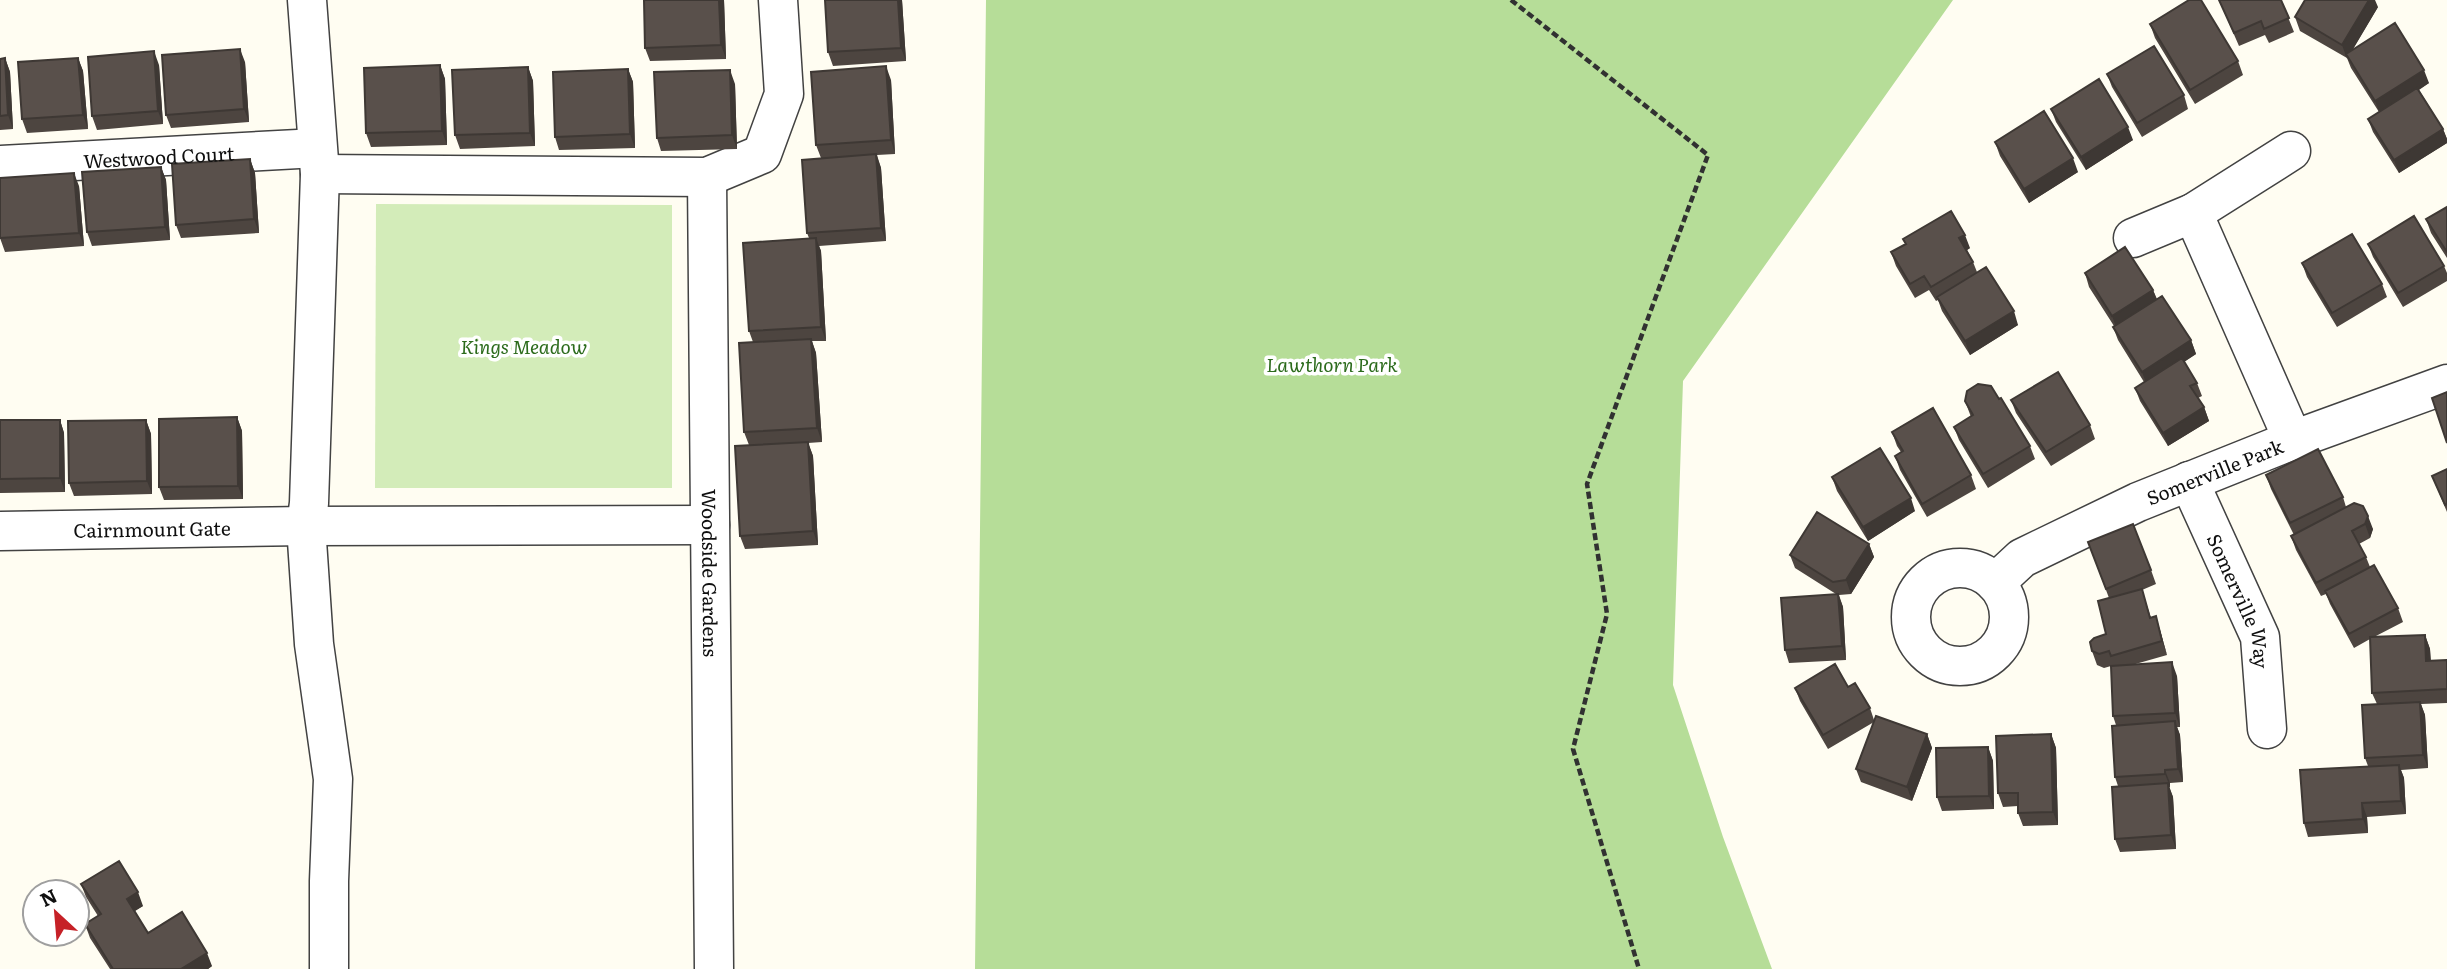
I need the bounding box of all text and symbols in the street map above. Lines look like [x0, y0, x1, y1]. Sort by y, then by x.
street label: Westwood Court [83, 138, 235, 175]
park label: Kings Meadow [460, 332, 588, 360]
park label: Lawthorn Park [1266, 350, 1398, 378]
street label: Somerville Park [2142, 431, 2287, 511]
street label: Woodside Gardens [696, 489, 725, 658]
street label: Cairnmount Gate [73, 513, 231, 544]
street label: Somerville Way [2201, 529, 2276, 670]
north arrow [21, 878, 91, 948]
text: N [35, 881, 61, 913]

